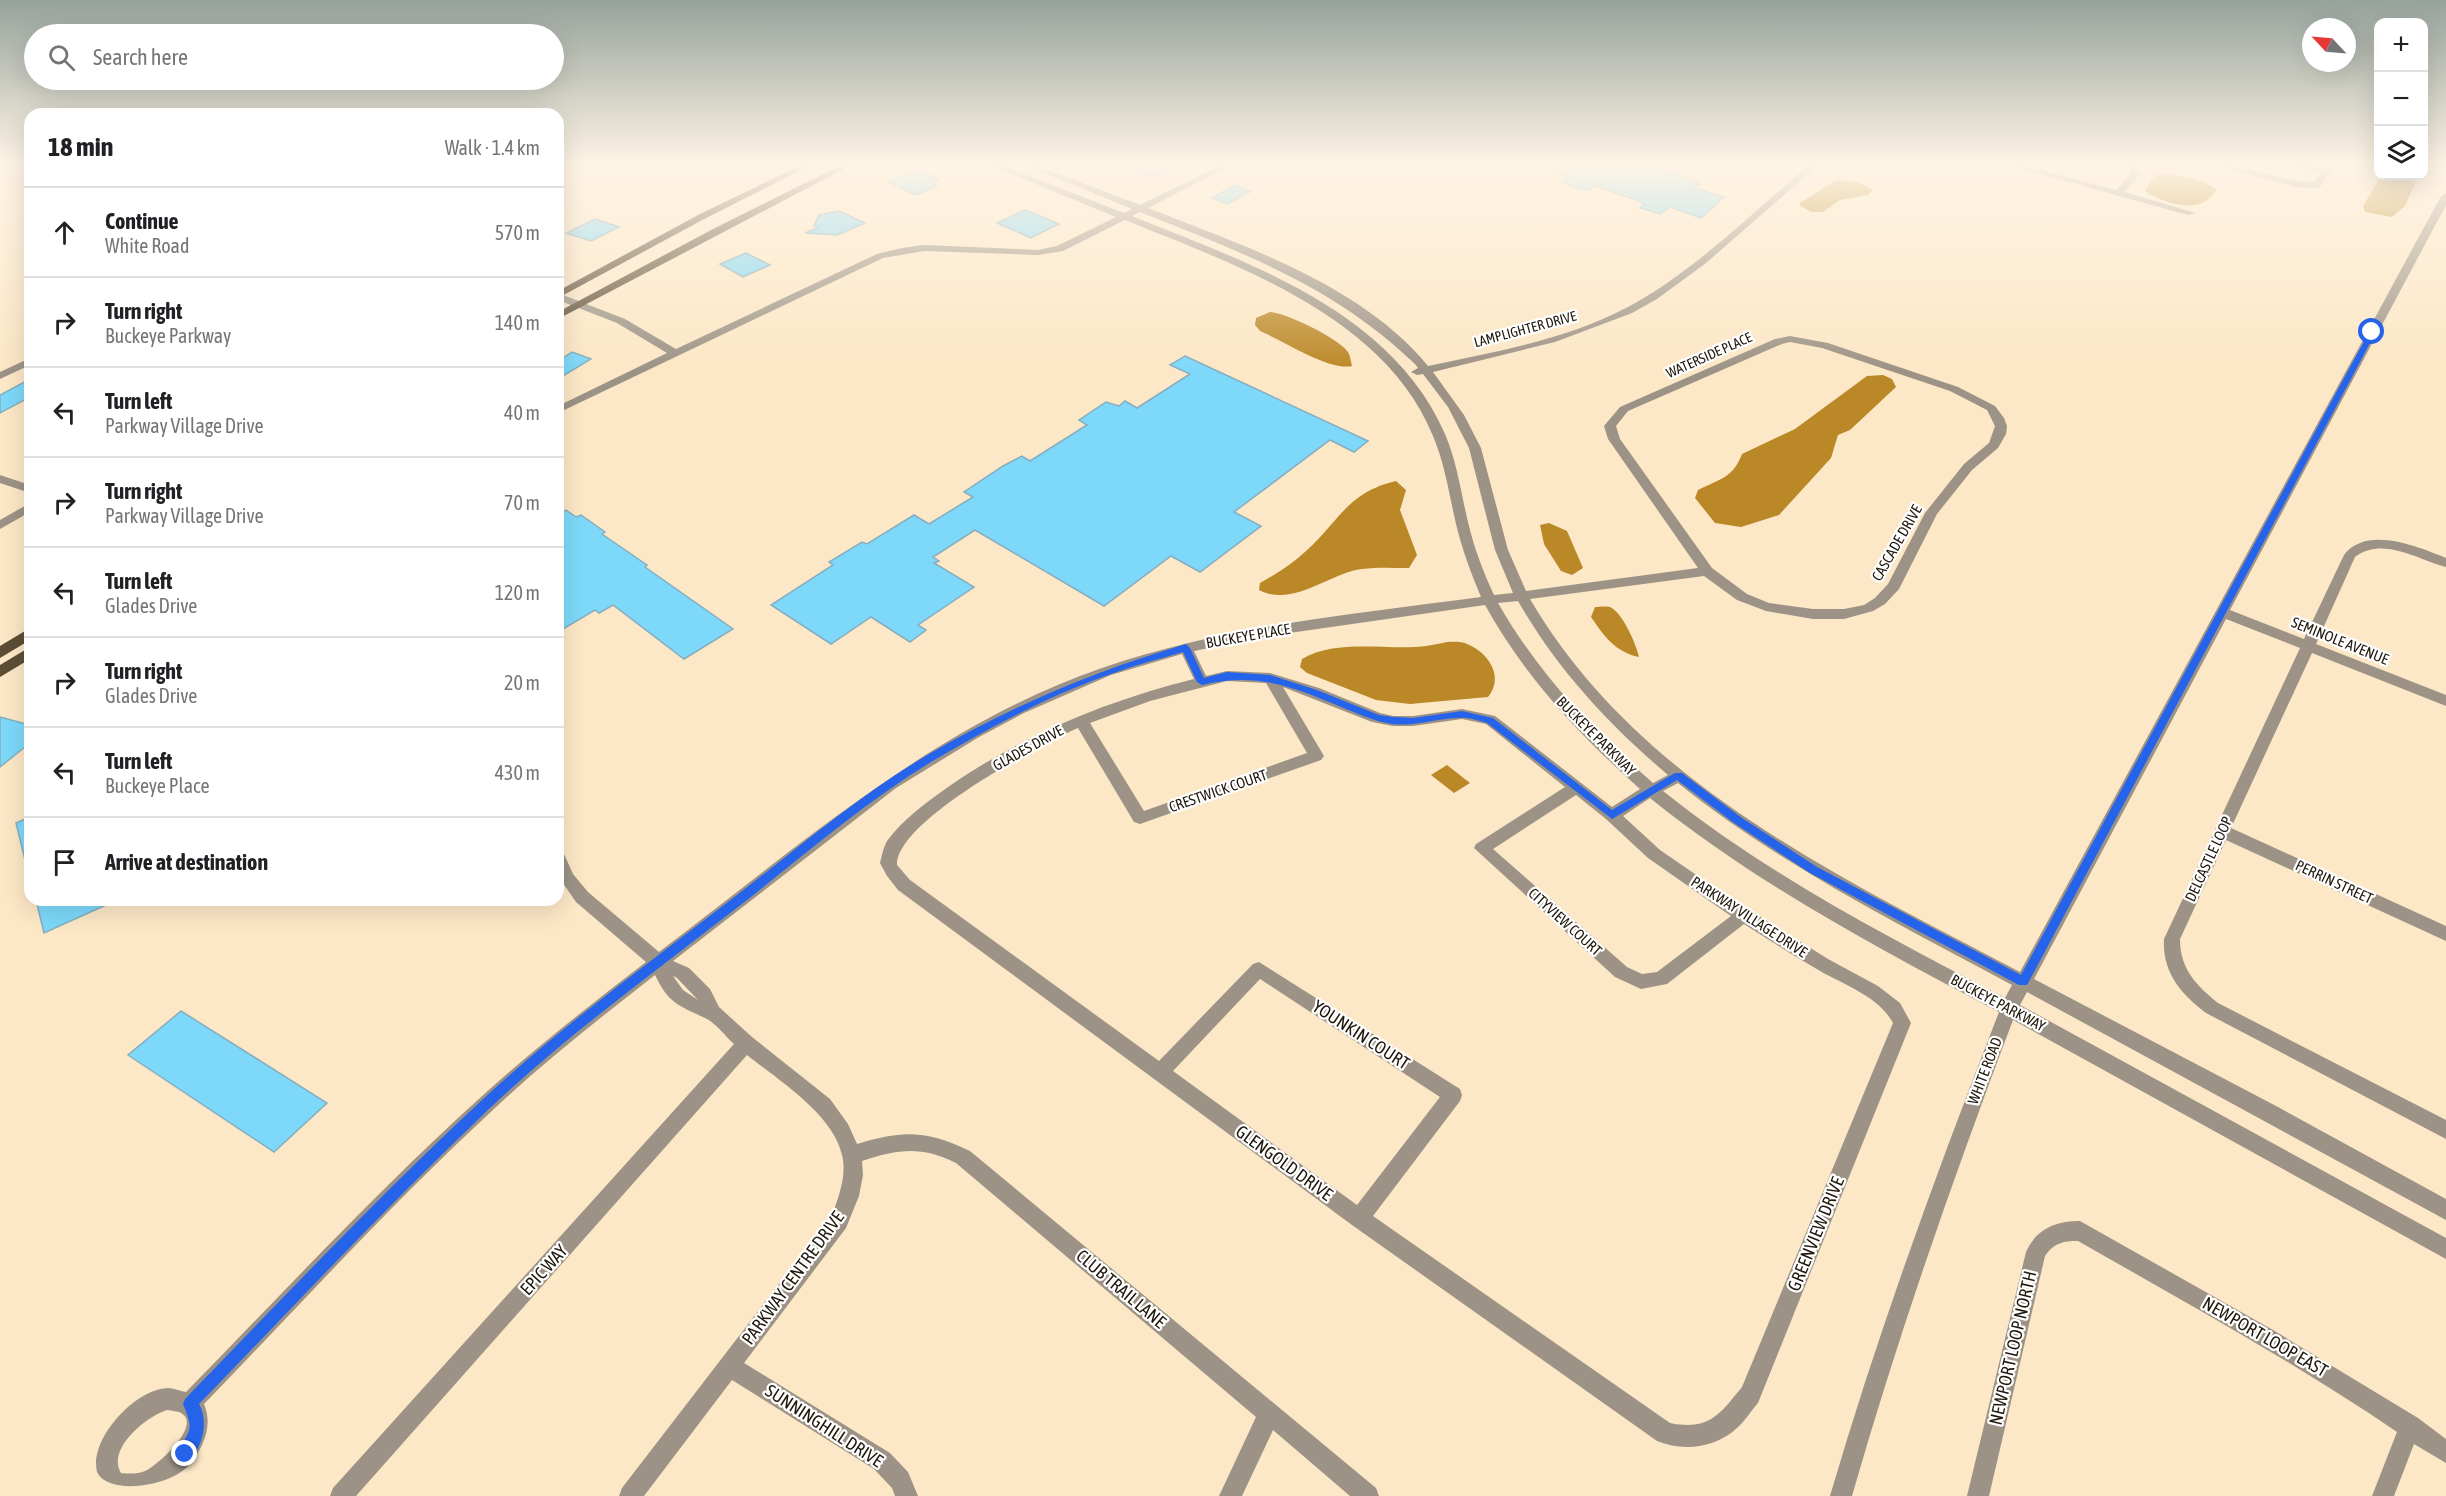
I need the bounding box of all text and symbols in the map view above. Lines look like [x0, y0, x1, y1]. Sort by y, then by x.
north arrow [2302, 18, 2356, 72]
map controls [2374, 18, 2428, 180]
button: + [2374, 18, 2428, 72]
search box [24, 24, 564, 90]
icon: search [45, 41, 78, 74]
text: Search here [93, 44, 188, 70]
button: − [2374, 72, 2428, 126]
button: layers [2374, 126, 2428, 180]
text: 18 min [48, 132, 113, 162]
text: Walk · 1.4 km [445, 136, 540, 159]
text: Continue [105, 208, 179, 234]
icon: ahead [48, 216, 81, 249]
text: 570 m [495, 221, 540, 244]
text: White Road [105, 234, 189, 257]
text: Turn right [105, 298, 182, 324]
icon: right [48, 306, 81, 339]
street label: LAMPLIGHTER DRIVE [1472, 308, 1578, 350]
text: 140 m [495, 311, 540, 334]
route start [2358, 318, 2384, 344]
text: Buckeye Parkway [105, 324, 231, 347]
street label: WATERSIDE PLACE [1664, 329, 1754, 381]
text: Turn left [105, 388, 172, 414]
icon: left [48, 396, 81, 429]
text: 40 m [504, 401, 540, 424]
text: Parkway Village Drive [105, 414, 264, 437]
text: Turn right [105, 478, 182, 504]
icon: right [48, 486, 81, 519]
text: 70 m [504, 491, 540, 514]
street label: CASCADE DRIVE [1868, 501, 1925, 584]
text: Parkway Village Drive [105, 504, 264, 527]
text: Turn left [105, 568, 172, 594]
icon: left [48, 576, 81, 609]
text: 120 m [495, 581, 540, 604]
text: Glades Drive [105, 594, 197, 617]
street label: SEMINOLE AVENUE [2289, 613, 2392, 668]
street label: BUCKEYE PLACE [1204, 620, 1292, 651]
text: Turn right [105, 658, 182, 684]
icon: right [48, 666, 81, 699]
text: 20 m [504, 671, 540, 694]
text: Glades Drive [105, 684, 197, 707]
street label: BUCKEYE PARKWAY [1553, 693, 1639, 779]
street label: GLADES DRIVE [990, 721, 1066, 774]
text: Turn left [105, 748, 172, 774]
icon: left [48, 756, 81, 789]
text: 430 m [495, 761, 540, 784]
street label: CRESTWICK COURT [1167, 766, 1269, 815]
text: Buckeye Place [105, 774, 210, 797]
street label: DELCASTLE LOOP [2181, 814, 2236, 904]
icon: arrive [48, 846, 81, 879]
text: Arrive at destination [105, 849, 268, 875]
street label: PERRIN STREET [2293, 856, 2376, 907]
street label: PARKWAY VILLAGE DRIVE [1688, 873, 1811, 961]
street label: CITYVIEW COURT [1525, 884, 1606, 959]
street label: BUCKEYE PARKWAY [1948, 971, 2049, 1035]
street label: YOUNKIN COURT [1309, 995, 1414, 1074]
street label: WHITE ROAD [1964, 1035, 2005, 1107]
street label: GLENGOLD DRIVE [1232, 1120, 1337, 1205]
street label: GREENVIEW DRIVE [1783, 1173, 1848, 1294]
street label: PARKWAY CENTRE DRIVE [737, 1207, 848, 1348]
street label: EPIC WAY [516, 1240, 572, 1299]
street label: CLUB TRAIL LANE [1072, 1245, 1171, 1332]
street label: NEWPORT LOOP NORTH [1985, 1269, 2040, 1427]
street label: NEWPORT LOOP EAST [2199, 1292, 2332, 1381]
street label: SUNNINGHILL DRIVE [762, 1380, 887, 1472]
route end [171, 1440, 197, 1466]

